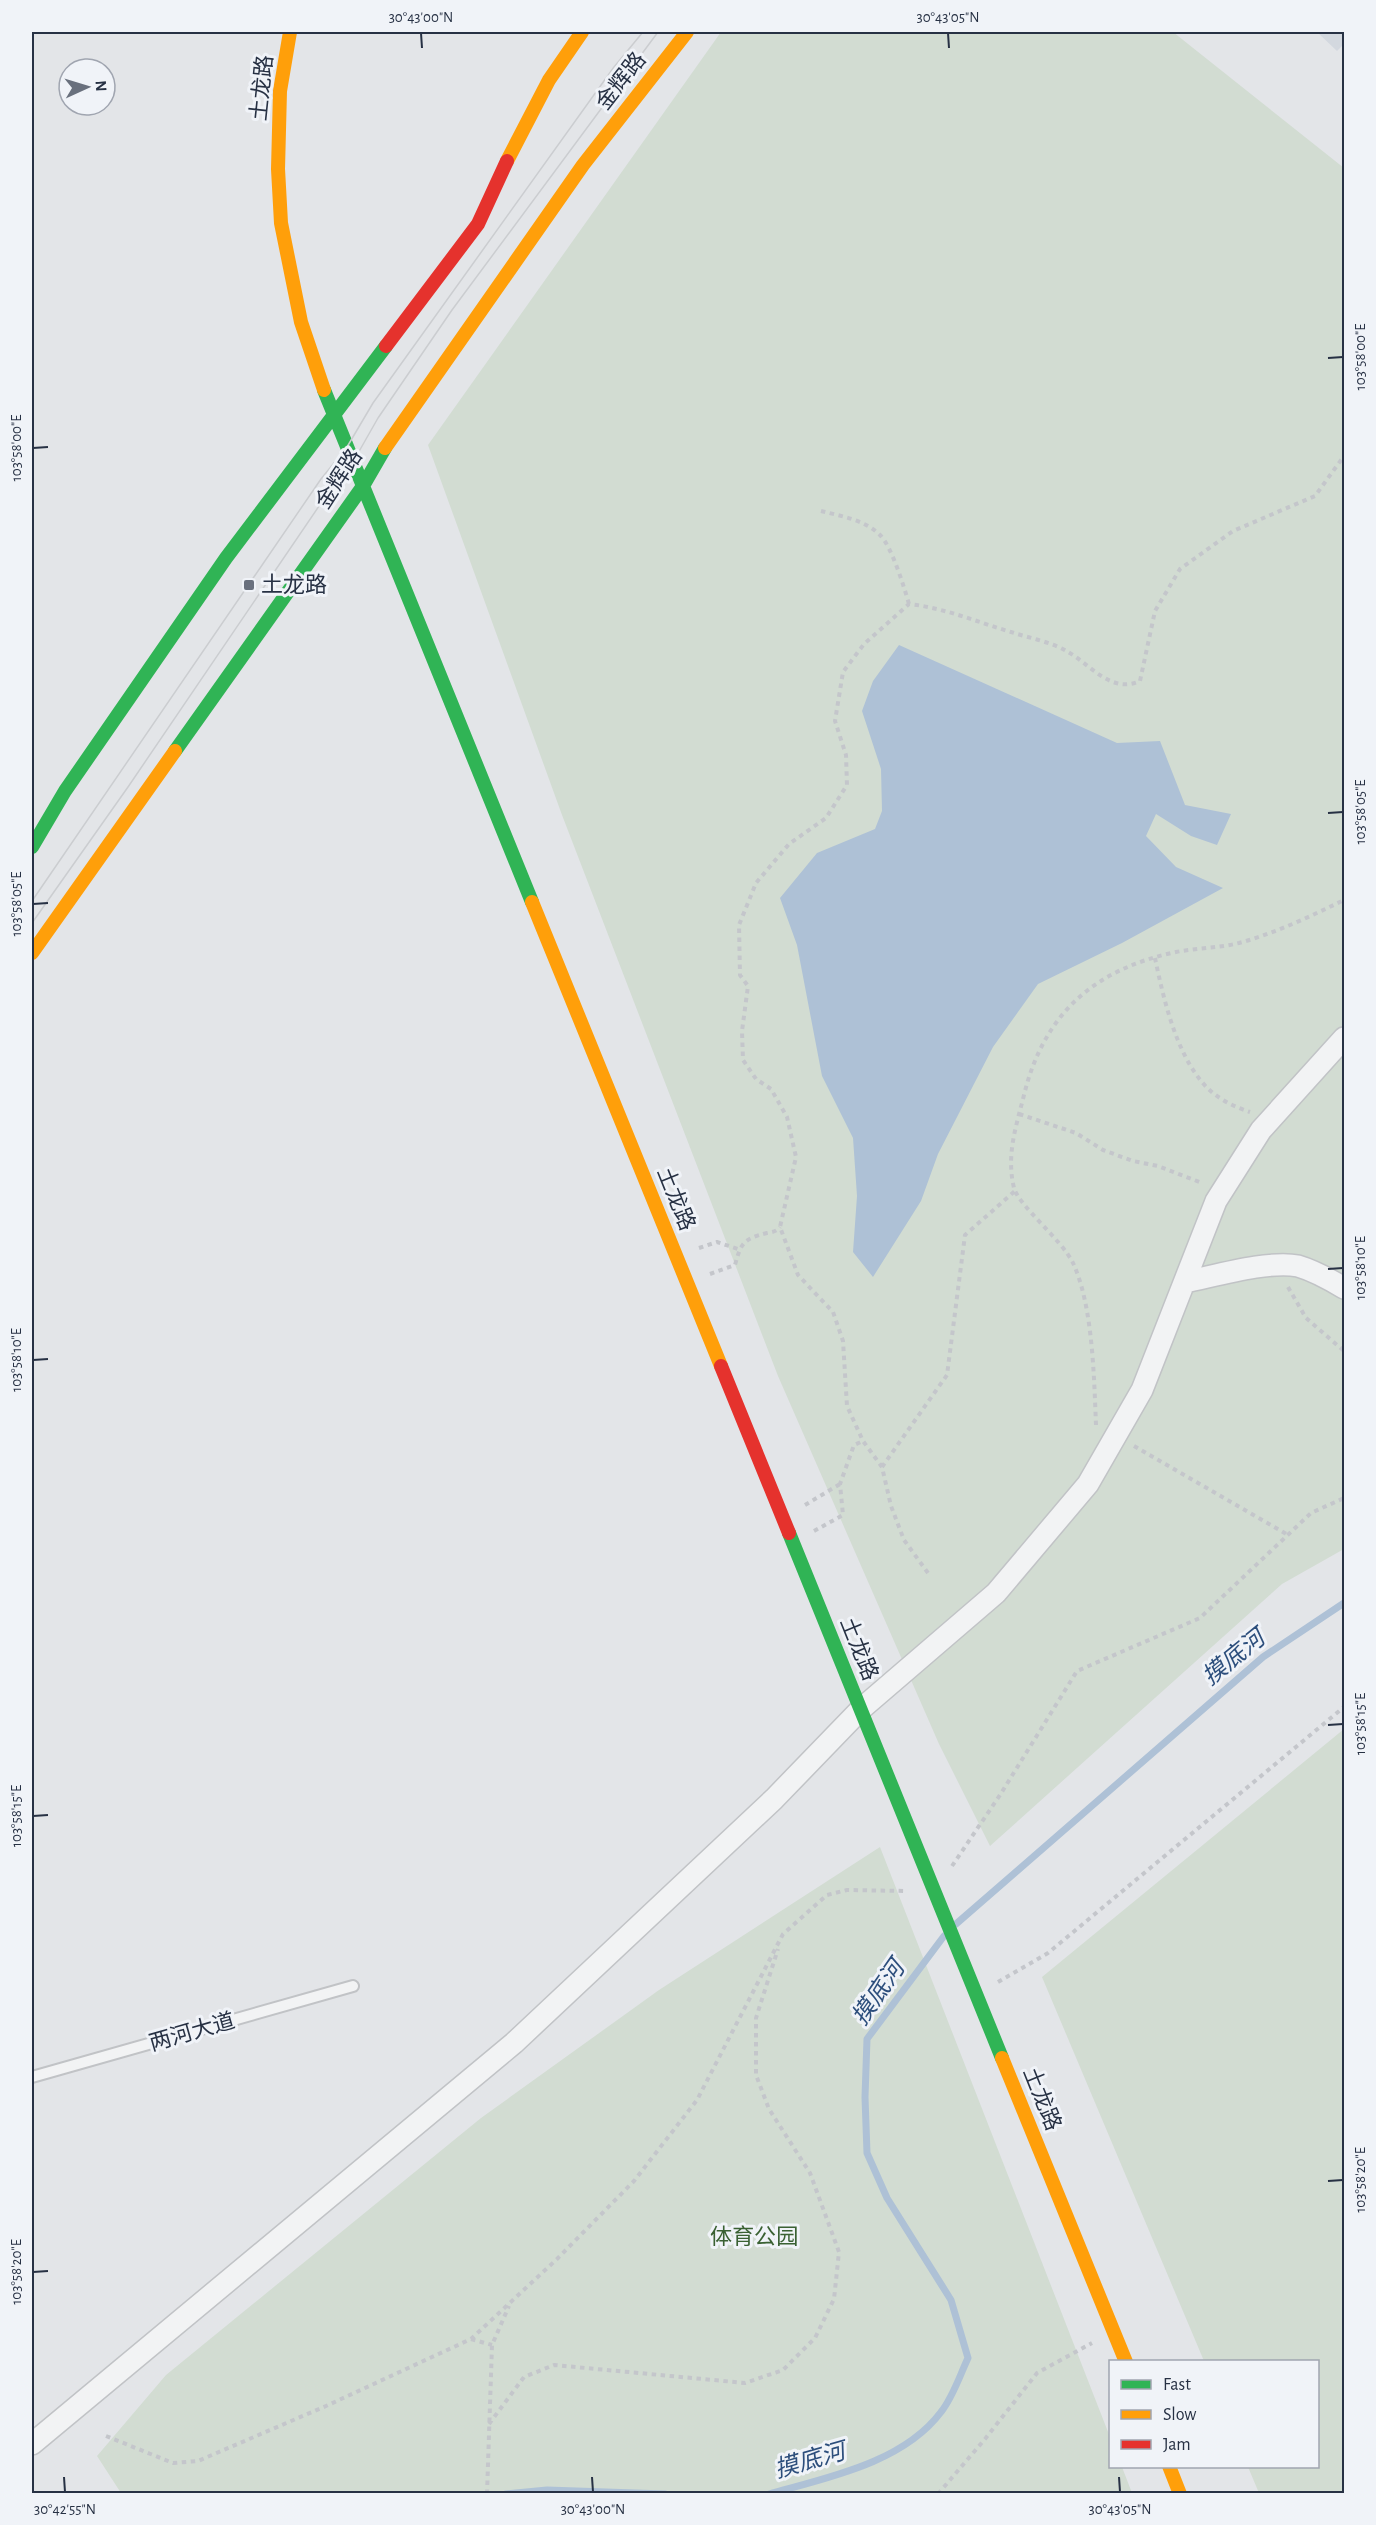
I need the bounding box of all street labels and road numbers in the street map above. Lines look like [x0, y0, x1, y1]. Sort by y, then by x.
street label: 金辉路 [591, 48, 650, 114]
street label: 土龙路 [247, 54, 276, 122]
street label: 金辉路 [311, 445, 366, 513]
street label: 土龙路 [653, 1164, 699, 1234]
street label: 土龙路 [836, 1614, 882, 1684]
street label: 两河大道 [146, 2008, 237, 2055]
street label: 土龙路 [1019, 2064, 1065, 2134]

